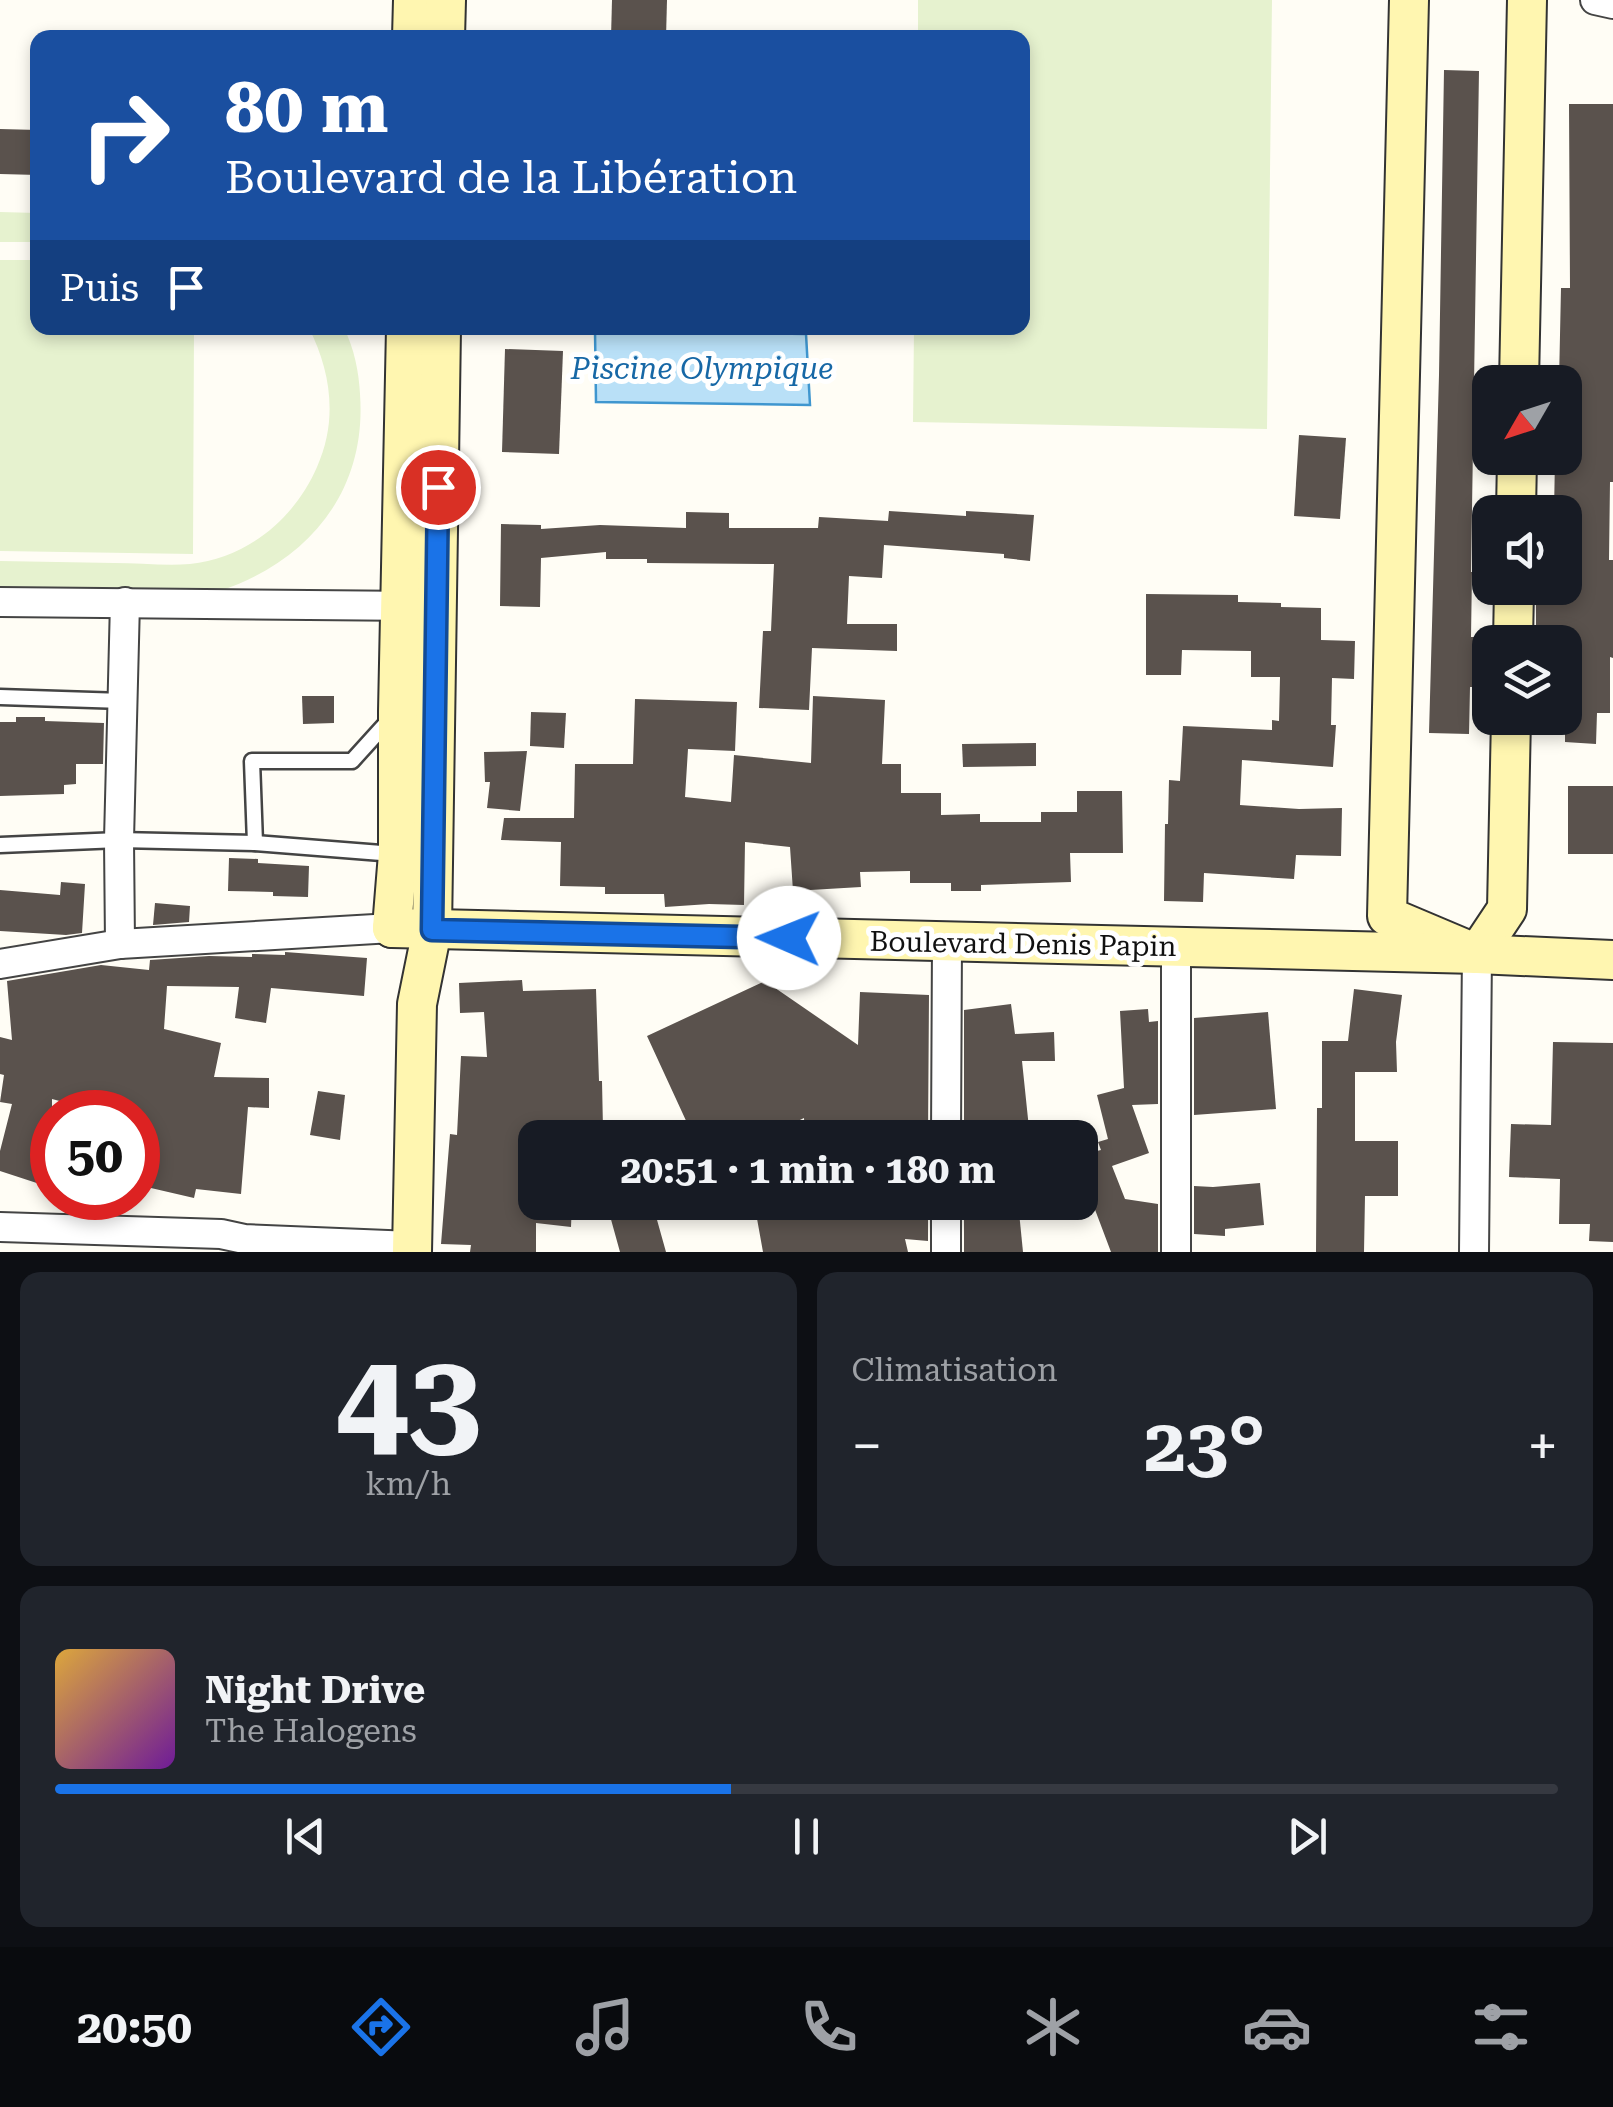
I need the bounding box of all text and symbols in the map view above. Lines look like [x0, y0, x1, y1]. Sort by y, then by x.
text: 80 m [225, 67, 389, 149]
icon: right [60, 70, 190, 200]
text: Boulevard de la Libération [225, 151, 797, 204]
icon: arrive [159, 260, 214, 315]
text: Puis [60, 266, 139, 310]
water label: Piscine Olympique [570, 351, 833, 386]
north arrow [1472, 365, 1582, 475]
map controls [1472, 365, 1582, 735]
pin [396, 445, 481, 530]
icon: arrive [411, 460, 466, 515]
button: sound [1472, 495, 1582, 605]
button: layers [1472, 625, 1582, 735]
position arrow [737, 886, 841, 990]
street label: Boulevard Denis Papin [869, 925, 1177, 963]
speed limit sign: 50 [30, 1090, 160, 1220]
text: 20:51 · 1 min · 180 m [621, 1148, 995, 1192]
text: 43 [335, 1323, 481, 1476]
text: Climatisation [852, 1351, 1058, 1389]
text: 23° [1144, 1401, 1265, 1489]
text: − [852, 1414, 882, 1478]
text: + [1527, 1414, 1558, 1478]
text: km/h [365, 1465, 451, 1503]
text: Night Drive [205, 1668, 425, 1712]
text: The Halogens [205, 1712, 417, 1750]
icon: previous [278, 1809, 333, 1864]
icon: pause [779, 1809, 834, 1864]
icon: next [1280, 1809, 1335, 1864]
icon: directions [346, 1992, 416, 2062]
icon: music [570, 1992, 640, 2062]
icon: phone [794, 1992, 864, 2062]
icon: climate [1018, 1992, 1088, 2062]
icon: car [1242, 1992, 1312, 2062]
icon: filters [1466, 1992, 1536, 2062]
text: 20:50 [77, 2001, 192, 2054]

